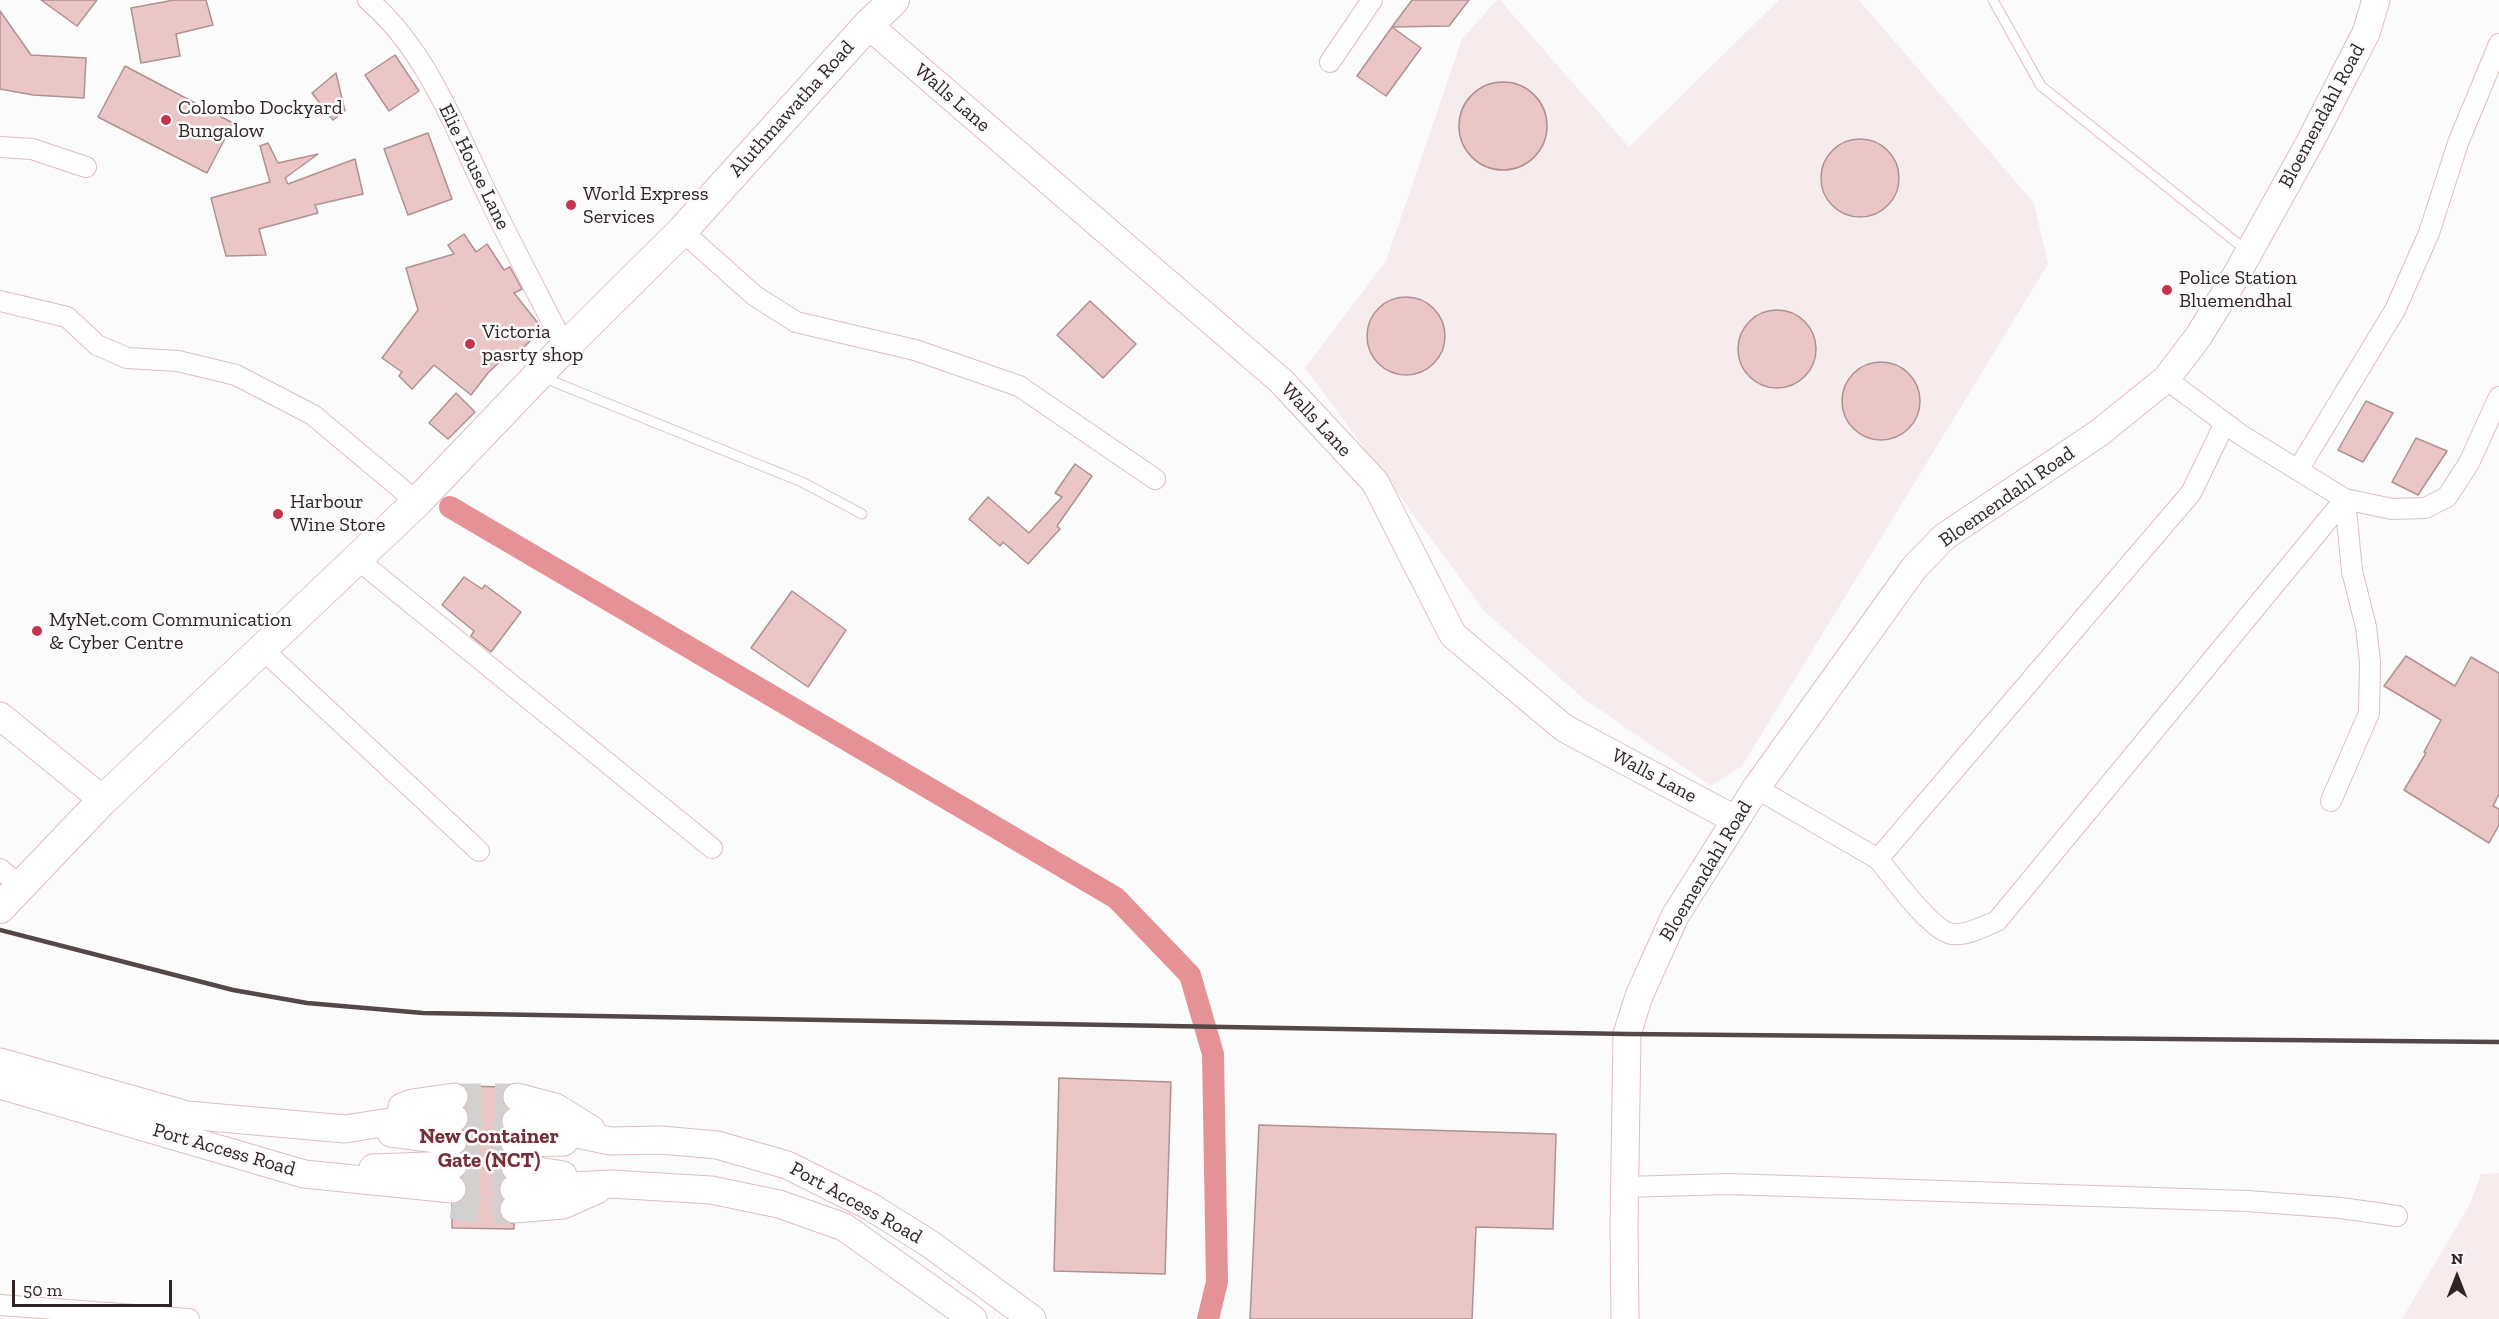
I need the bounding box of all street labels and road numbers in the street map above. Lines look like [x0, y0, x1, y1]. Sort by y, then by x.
street label: Aluthmawatha Road [724, 36, 860, 182]
street label: Bloemendahl Road [2274, 40, 2370, 192]
street label: Walls Lane [909, 58, 995, 138]
street label: Elie House Lane [433, 100, 515, 234]
street label: Walls Lane [1276, 378, 1356, 462]
street label: Bloemendahl Road [1935, 441, 2079, 553]
street label: Walls Lane [1607, 744, 1701, 808]
street label: Bloemendahl Road [1655, 796, 1757, 946]
street label: Port Access Road [150, 1118, 298, 1182]
street label: Port Access Road [786, 1157, 926, 1249]

